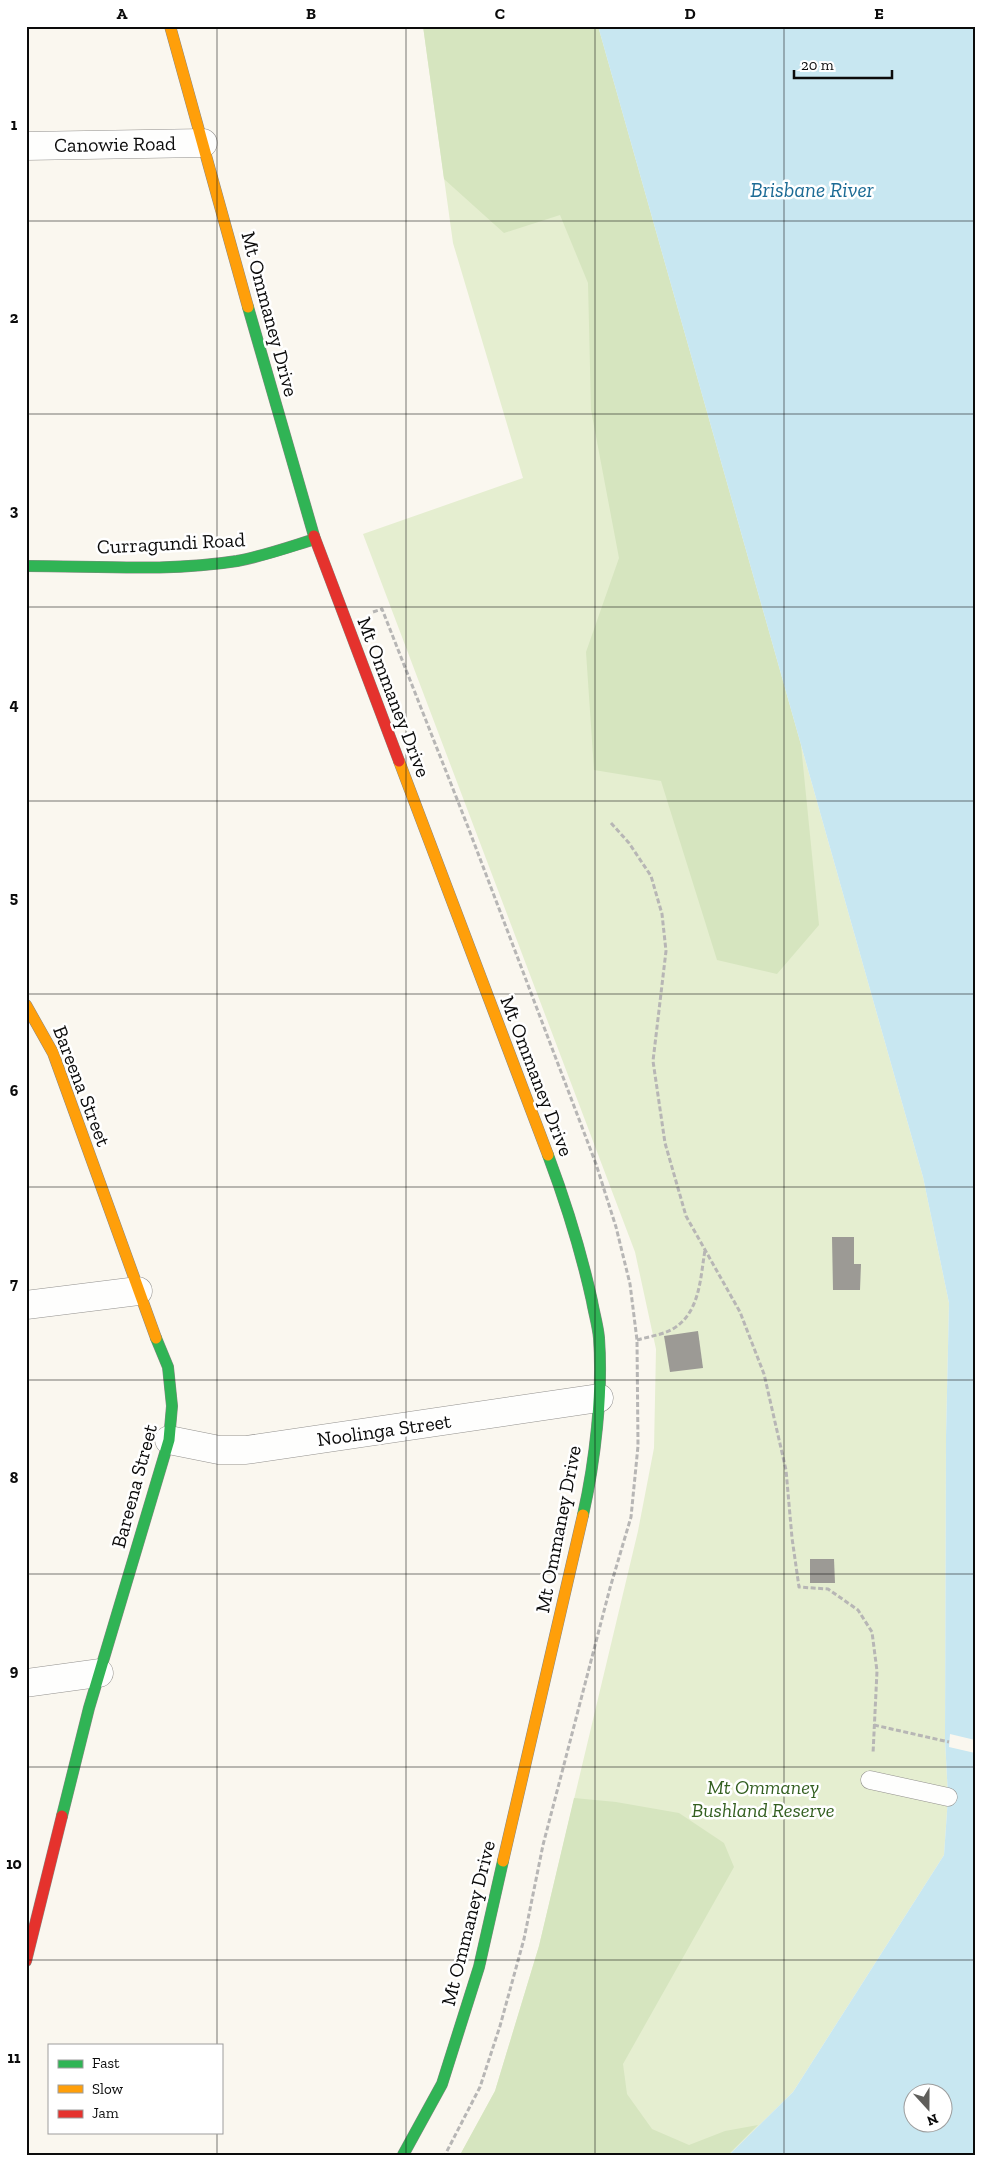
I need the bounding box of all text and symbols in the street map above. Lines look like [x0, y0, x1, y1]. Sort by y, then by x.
text: A [117, 4, 128, 23]
text: B [306, 4, 316, 23]
text: C [495, 4, 505, 23]
text: D [684, 4, 696, 23]
text: E [874, 4, 884, 23]
scale bar [794, 48, 891, 80]
text: 20 m [801, 56, 834, 74]
text: 1 [11, 115, 18, 134]
street label: Canowie Road [54, 131, 176, 157]
water label: Brisbane River [750, 177, 875, 202]
street label: Mt Ommaney Drive [236, 229, 304, 399]
text: 2 [10, 308, 19, 327]
text: 3 [10, 501, 19, 520]
street label: Curragundi Road [96, 527, 246, 559]
street label: Mt Ommaney Drive [352, 613, 436, 781]
text: 4 [9, 695, 19, 714]
text: 5 [10, 888, 18, 907]
street label: Mt Ommaney Drive [495, 992, 579, 1160]
street label: Bareena Street [48, 1022, 116, 1150]
text: 6 [10, 1081, 19, 1100]
text: 7 [10, 1274, 18, 1293]
street label: Noolinga Street [315, 1409, 453, 1451]
street label: Bareena Street [106, 1421, 162, 1551]
street label: Mt Ommaney Drive [530, 1443, 586, 1615]
text: 8 [10, 1468, 19, 1487]
text: 9 [10, 1661, 19, 1680]
park label: Mt Ommaney Bushland Reserve [691, 1775, 835, 1822]
street label: Mt Ommaney Drive [436, 1838, 500, 2008]
text: 10 [6, 1854, 22, 1873]
legend [48, 2044, 222, 2134]
text: 11 [8, 2048, 21, 2067]
text: Fast [92, 2054, 120, 2072]
text: Slow [92, 2080, 124, 2098]
north arrow [904, 2084, 954, 2134]
text: Jam [92, 2104, 119, 2122]
text: N [924, 2110, 940, 2130]

